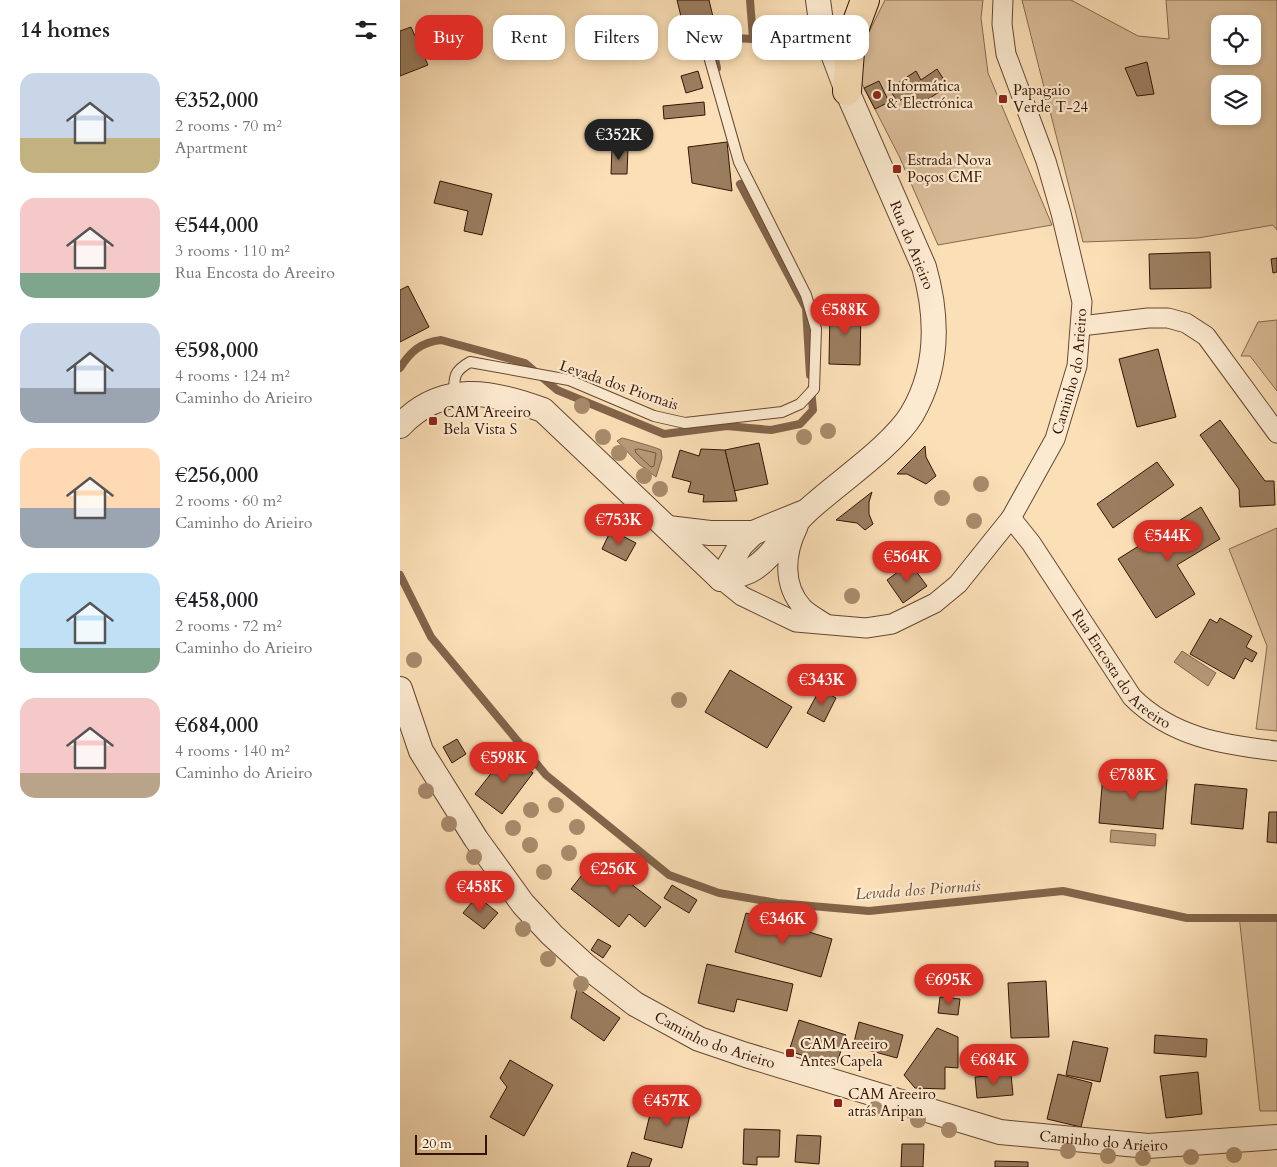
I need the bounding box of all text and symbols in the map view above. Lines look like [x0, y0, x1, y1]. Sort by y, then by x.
chip: Buy [415, 15, 483, 60]
chip: Rent [493, 15, 565, 60]
chip: Filters [575, 15, 658, 60]
chip: New [668, 15, 742, 60]
chip: Apartment [752, 15, 869, 60]
map controls [1211, 15, 1261, 125]
button: locate [1211, 15, 1261, 65]
text: 14 homes [20, 16, 110, 45]
icon: filters [352, 16, 380, 44]
button: layers [1211, 75, 1261, 125]
place label: Informática & Electrónica [887, 76, 974, 113]
place label: Papagaio Verde T-24 [1013, 80, 1089, 117]
text: €352,000 [175, 86, 258, 115]
marker: Informática & Electrónica [871, 89, 883, 101]
icon: home [60, 93, 120, 153]
marker: Papagaio Verde T-24 [997, 93, 1009, 105]
text: 2 rooms · 70 m² [175, 115, 282, 137]
pin: €352K [584, 119, 654, 161]
text: €352K [595, 124, 643, 146]
text: Apartment [175, 137, 248, 159]
place label: Estrada Nova Poços CMF [907, 150, 992, 187]
marker: Estrada Nova Poços CMF [891, 163, 903, 175]
street label: Rua do Arieiro [885, 198, 939, 292]
text: €544,000 [175, 211, 258, 240]
icon: home [60, 218, 120, 278]
text: 3 rooms · 110 m² [175, 240, 290, 262]
text: Rua Encosta do Areeiro [175, 262, 335, 284]
pin: €588K [810, 294, 880, 336]
text: €588K [821, 299, 869, 321]
street label: Caminho do Arieiro [1047, 307, 1091, 437]
text: €598,000 [175, 336, 258, 365]
icon: home [60, 343, 120, 403]
street label: Levada dos Piornais [557, 355, 681, 415]
text: 4 rooms · 124 m² [175, 365, 290, 387]
text: Caminho do Arieiro [175, 387, 312, 409]
place label: CAM Areeiro Bela Vista S [443, 402, 531, 439]
marker: CAM Areeiro Bela Vista S [427, 415, 439, 427]
text: €256,000 [175, 461, 258, 490]
icon: home [60, 468, 120, 528]
text: 2 rooms · 60 m² [175, 490, 282, 512]
pin: €753K [584, 504, 654, 546]
text: €753K [595, 509, 643, 531]
text: Caminho do Arieiro [175, 512, 312, 534]
pin: €544K [1133, 520, 1203, 562]
text: €544K [1144, 525, 1192, 547]
pin: €564K [872, 540, 942, 583]
text: €564K [883, 546, 931, 568]
text: €458,000 [175, 586, 258, 615]
icon: home [60, 593, 120, 653]
street label: Rua Encosta do Areeiro [1067, 605, 1174, 733]
text: 2 rooms · 72 m² [175, 615, 282, 637]
text: Caminho do Arieiro [175, 637, 312, 659]
pin: €343K [787, 664, 857, 706]
text: €343K [798, 669, 846, 691]
text: €684,000 [175, 711, 258, 740]
icon: home [60, 718, 120, 778]
text: 4 rooms · 140 m² [175, 740, 290, 762]
pin: €598K [469, 742, 539, 784]
text: €598K [480, 747, 528, 769]
pin: €788K [1098, 758, 1168, 801]
text: Caminho do Arieiro [175, 762, 312, 784]
text: €788K [1109, 764, 1157, 786]
pin: €256K [579, 852, 649, 895]
text: €256K [590, 858, 638, 880]
pin: €458K [445, 870, 515, 913]
water label: Levada dos Piornais [855, 875, 982, 905]
text: €458K [456, 876, 504, 898]
pin: €346K [748, 902, 818, 945]
text: €346K [759, 908, 807, 930]
pin: €695K [914, 964, 984, 1006]
text: €695K [925, 969, 973, 991]
street label: Caminho do Arieiro [651, 1007, 778, 1073]
place label: CAM Areeiro Antes Capela [800, 1034, 888, 1071]
pin: €684K [959, 1044, 1029, 1086]
marker: CAM Areeiro Antes Capela [784, 1047, 796, 1059]
text: €684K [970, 1049, 1018, 1071]
pin: €457K [632, 1084, 702, 1127]
place label: CAM Areeiro atrás Aripan [848, 1084, 936, 1121]
text: €457K [643, 1090, 691, 1112]
marker: CAM Areeiro atrás Aripan [832, 1097, 844, 1109]
street label: Caminho do Arieiro [1039, 1126, 1169, 1156]
scale bar [415, 1132, 488, 1155]
text: 20 m [422, 1134, 452, 1153]

